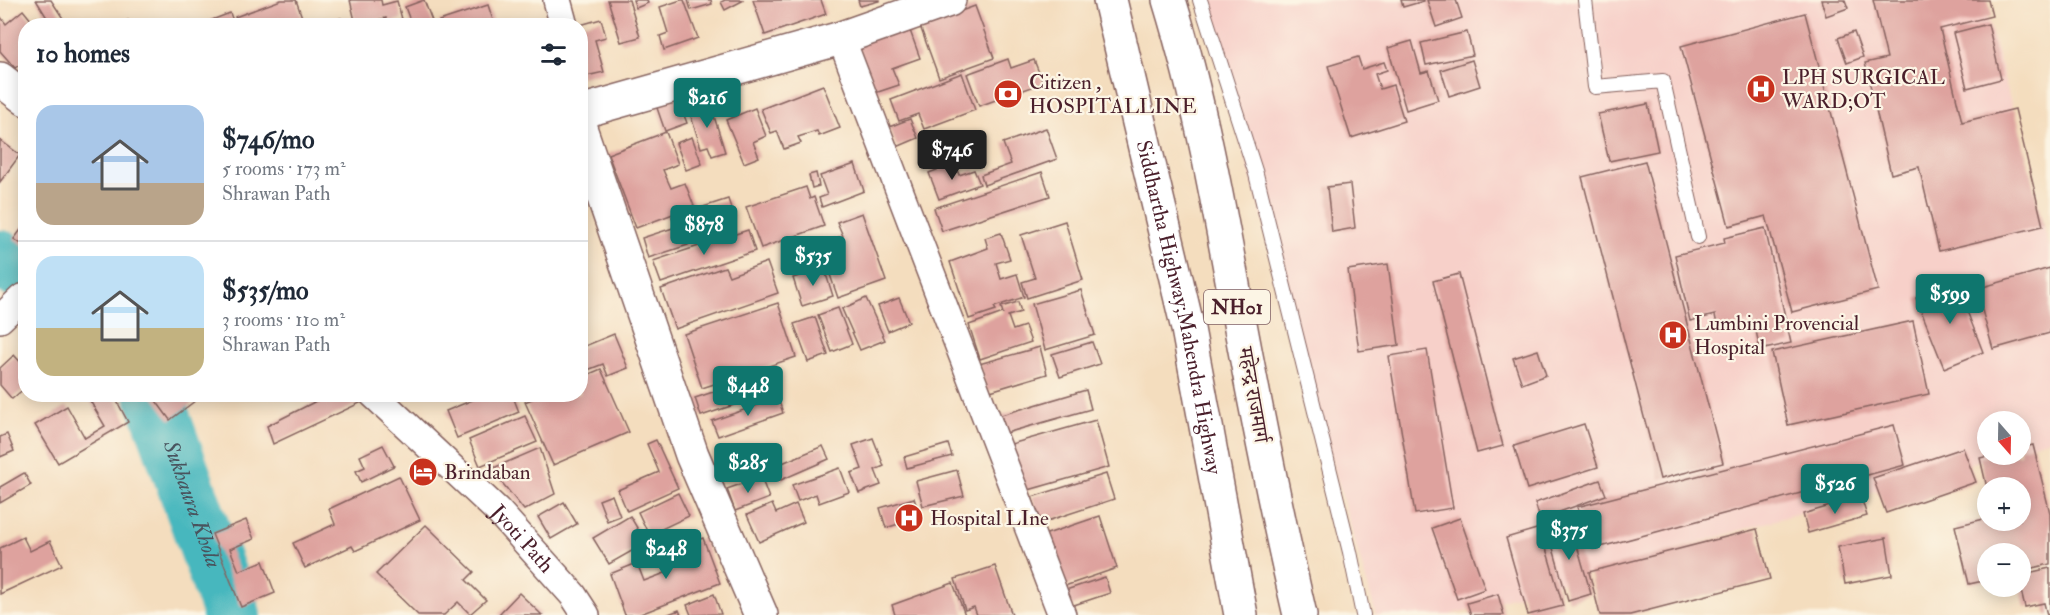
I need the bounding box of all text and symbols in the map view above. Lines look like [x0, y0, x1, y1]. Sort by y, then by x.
text: 10 homes [36, 38, 130, 70]
icon: filters [537, 38, 570, 71]
place label: LPH SURGICAL WARD;OT [1781, 64, 1945, 115]
place label: Citizen , HOSPITALLINE [1029, 69, 1197, 120]
hospital icon: LPH SURGICAL WARD;OT [1745, 73, 1777, 105]
pin: $216 [671, 78, 743, 129]
bank icon: Citizen , HOSPITALLINE [992, 78, 1024, 110]
text: $216 [688, 85, 726, 110]
text: $746/mo [222, 124, 314, 156]
icon: home [84, 129, 156, 201]
pin: $746 [916, 130, 988, 181]
text: $746 [932, 137, 972, 162]
street label: Siddhartha Highway;Mahendra Highway [1130, 137, 1228, 477]
text: 5 rooms · 173 m² [222, 156, 346, 181]
text: Shrawan Path [222, 181, 331, 206]
pin: $878 [668, 205, 740, 256]
text: $878 [684, 212, 724, 237]
pin: $535 [777, 236, 849, 287]
text: $535 [795, 243, 831, 268]
pin: $599 [1914, 274, 1986, 325]
text: $535/mo [222, 275, 309, 307]
icon: home [84, 280, 156, 352]
text: $599 [1930, 281, 1970, 306]
road number: NH01 [1204, 290, 1270, 324]
text: 3 rooms · 110 m² [222, 307, 345, 332]
place label: Lumbini Provencial Hospital [1694, 310, 1860, 361]
hospital icon: Lumbini Provencial Hospital [1657, 319, 1689, 351]
text: Shrawan Path [222, 332, 331, 357]
street label: महेन्द्र राजमार्ग [1231, 344, 1275, 446]
pin: $448 [712, 366, 784, 417]
text: $448 [727, 373, 769, 398]
north arrow [1977, 411, 2031, 465]
map controls [1977, 411, 2031, 597]
water label: Sukhaura Khola [156, 436, 228, 572]
pin: $285 [712, 443, 784, 494]
text: $285 [728, 450, 768, 475]
hotel icon: Brindaban [407, 456, 439, 488]
place label: Brindaban [444, 459, 531, 486]
pin: $526 [1799, 464, 1871, 515]
text: $526 [1815, 471, 1855, 496]
button: + [1977, 477, 2031, 531]
street label: Jyoti Path [484, 498, 560, 578]
hospital icon: Hospital LIne [893, 502, 925, 534]
place label: Hospital LIne [930, 505, 1049, 532]
pin: $375 [1533, 510, 1605, 561]
text: $375 [1551, 517, 1587, 542]
pin: $248 [630, 529, 702, 580]
text: $248 [645, 536, 687, 561]
button: − [1977, 543, 2031, 597]

